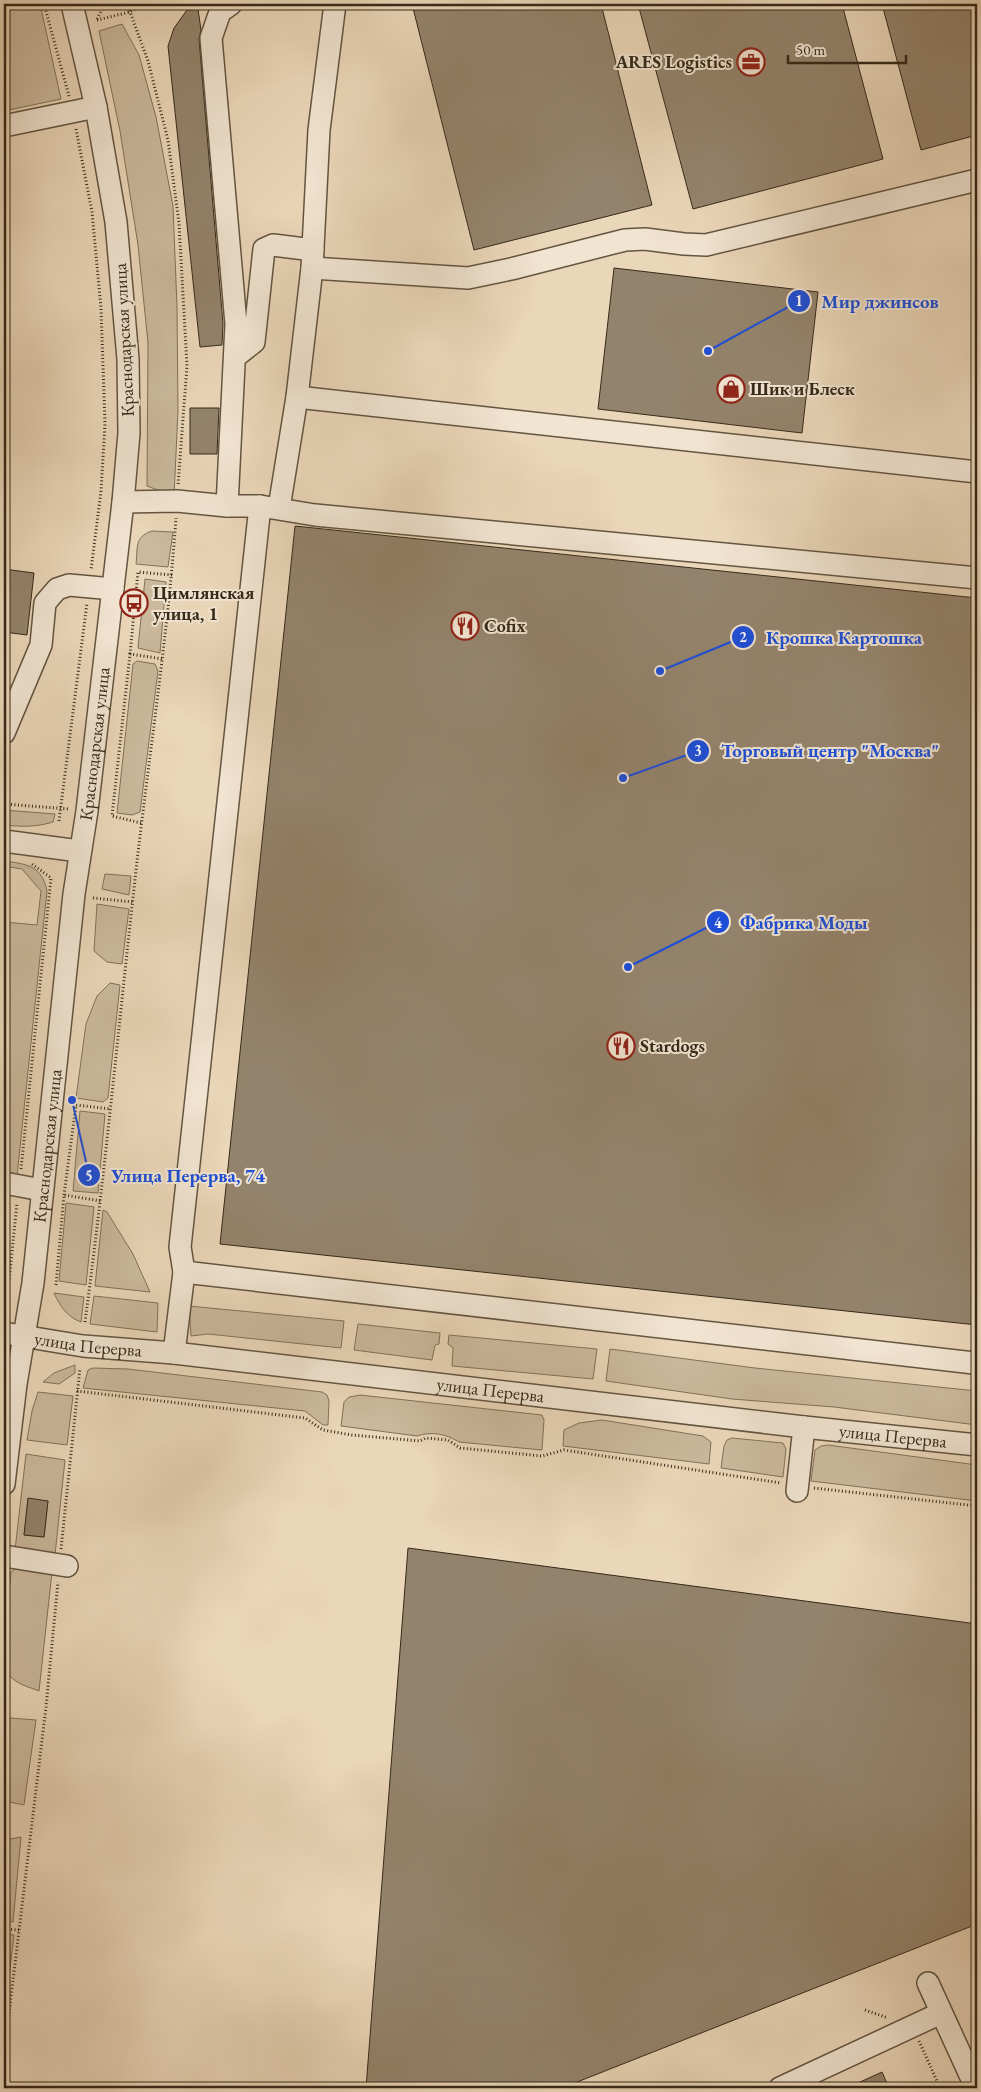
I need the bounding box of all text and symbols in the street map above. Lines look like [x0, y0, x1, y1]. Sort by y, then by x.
scale bar [788, 32, 906, 64]
text: 50 m [796, 40, 825, 59]
office icon: ARES Logistics [736, 47, 766, 77]
place label: ARES Logistics [614, 50, 732, 73]
street label: Краснодарская улица [108, 262, 139, 417]
callout: Мир джинсов [786, 284, 949, 318]
text: Мир джинсов [821, 289, 939, 314]
text: 1 [795, 291, 803, 310]
shop icon: Шик и Блеск [716, 374, 746, 404]
place label: Шик и Блеск [750, 377, 855, 400]
place label: Цимлянская улица, 1 [153, 581, 255, 625]
bus stop icon: Цимлянская улица, 1 [119, 588, 149, 618]
restaurant icon: Cofix [450, 611, 480, 641]
place label: Cofix [484, 614, 526, 637]
callout: Крошка Картошка [731, 620, 932, 654]
text: Крошка Картошка [766, 625, 923, 650]
text: 2 [739, 627, 747, 646]
street label: Краснодарская улица [74, 665, 115, 822]
callout: Торговый центр "Москва" [686, 734, 949, 768]
text: Торговый центр "Москва" [721, 738, 939, 763]
text: 3 [694, 741, 702, 760]
callout: Фабрика Моды [706, 905, 878, 939]
text: Фабрика Моды [740, 910, 868, 935]
text: 4 [714, 913, 723, 932]
restaurant icon: Stardogs [606, 1031, 636, 1061]
place label: Stardogs [640, 1034, 705, 1057]
street label: Краснодарская улица [27, 1067, 67, 1224]
callout: Улица Перерва, 74 [76, 1158, 275, 1192]
text: Улица Перерва, 74 [110, 1163, 266, 1188]
text: 5 [85, 1166, 93, 1185]
street label: улица Перерва [33, 1326, 144, 1362]
street label: улица Перерва [435, 1372, 546, 1408]
street label: улица Перерва [838, 1419, 949, 1453]

